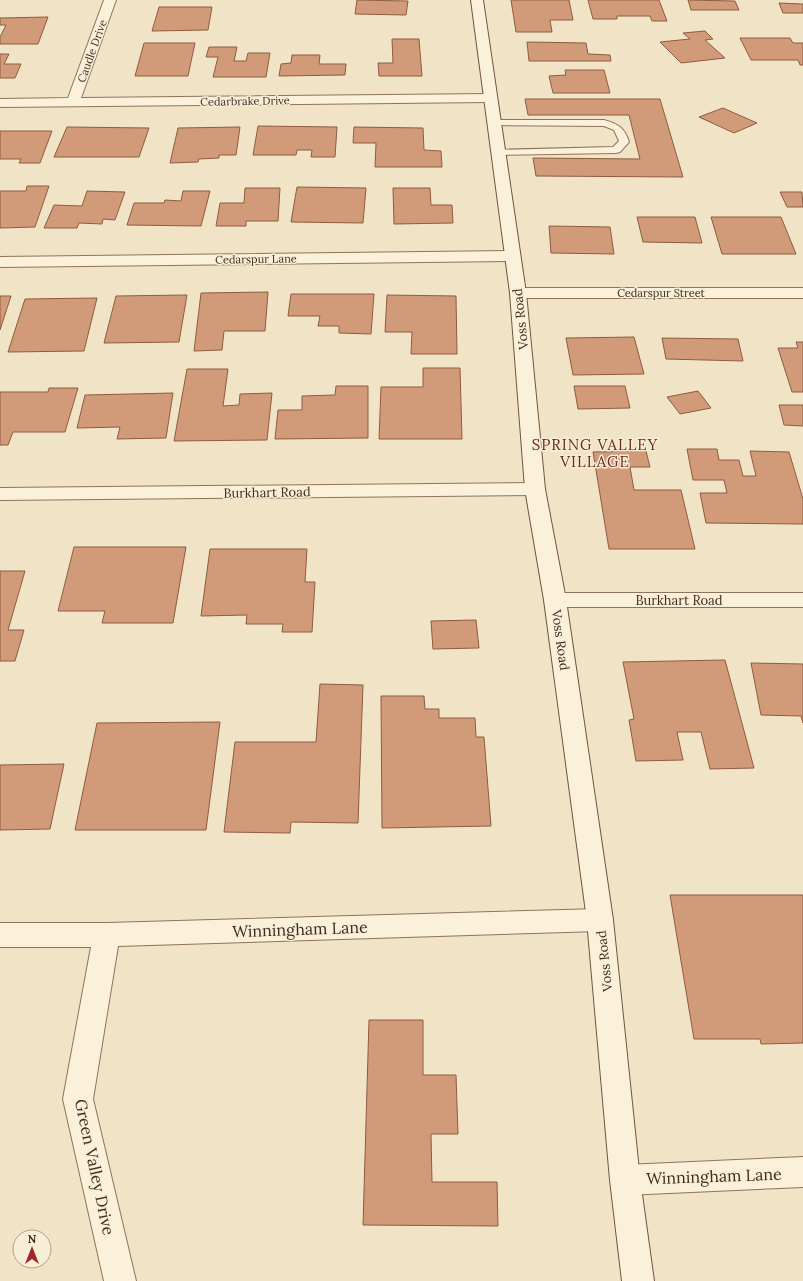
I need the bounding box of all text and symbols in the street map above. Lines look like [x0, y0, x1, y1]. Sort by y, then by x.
street label: Caudle Drive [74, 18, 110, 84]
street label: Cedarbrake Drive [200, 93, 290, 109]
street label: Cedarspur Lane [215, 251, 297, 267]
street label: Cedarspur Street [617, 286, 706, 300]
street label: Voss Road [509, 287, 532, 351]
district label: SPRING VALLEY VILLAGE [532, 435, 658, 471]
street label: Burkhart Road [223, 483, 311, 502]
street label: Burkhart Road [635, 592, 723, 609]
street label: Voss Road [548, 608, 573, 672]
street label: Winningham Lane [232, 917, 368, 941]
street label: Voss Road [593, 929, 616, 993]
street label: Green Valley Drive [71, 1097, 119, 1237]
street label: Winningham Lane [646, 1164, 782, 1188]
north arrow [12, 1229, 52, 1269]
text: N [28, 1232, 37, 1246]

